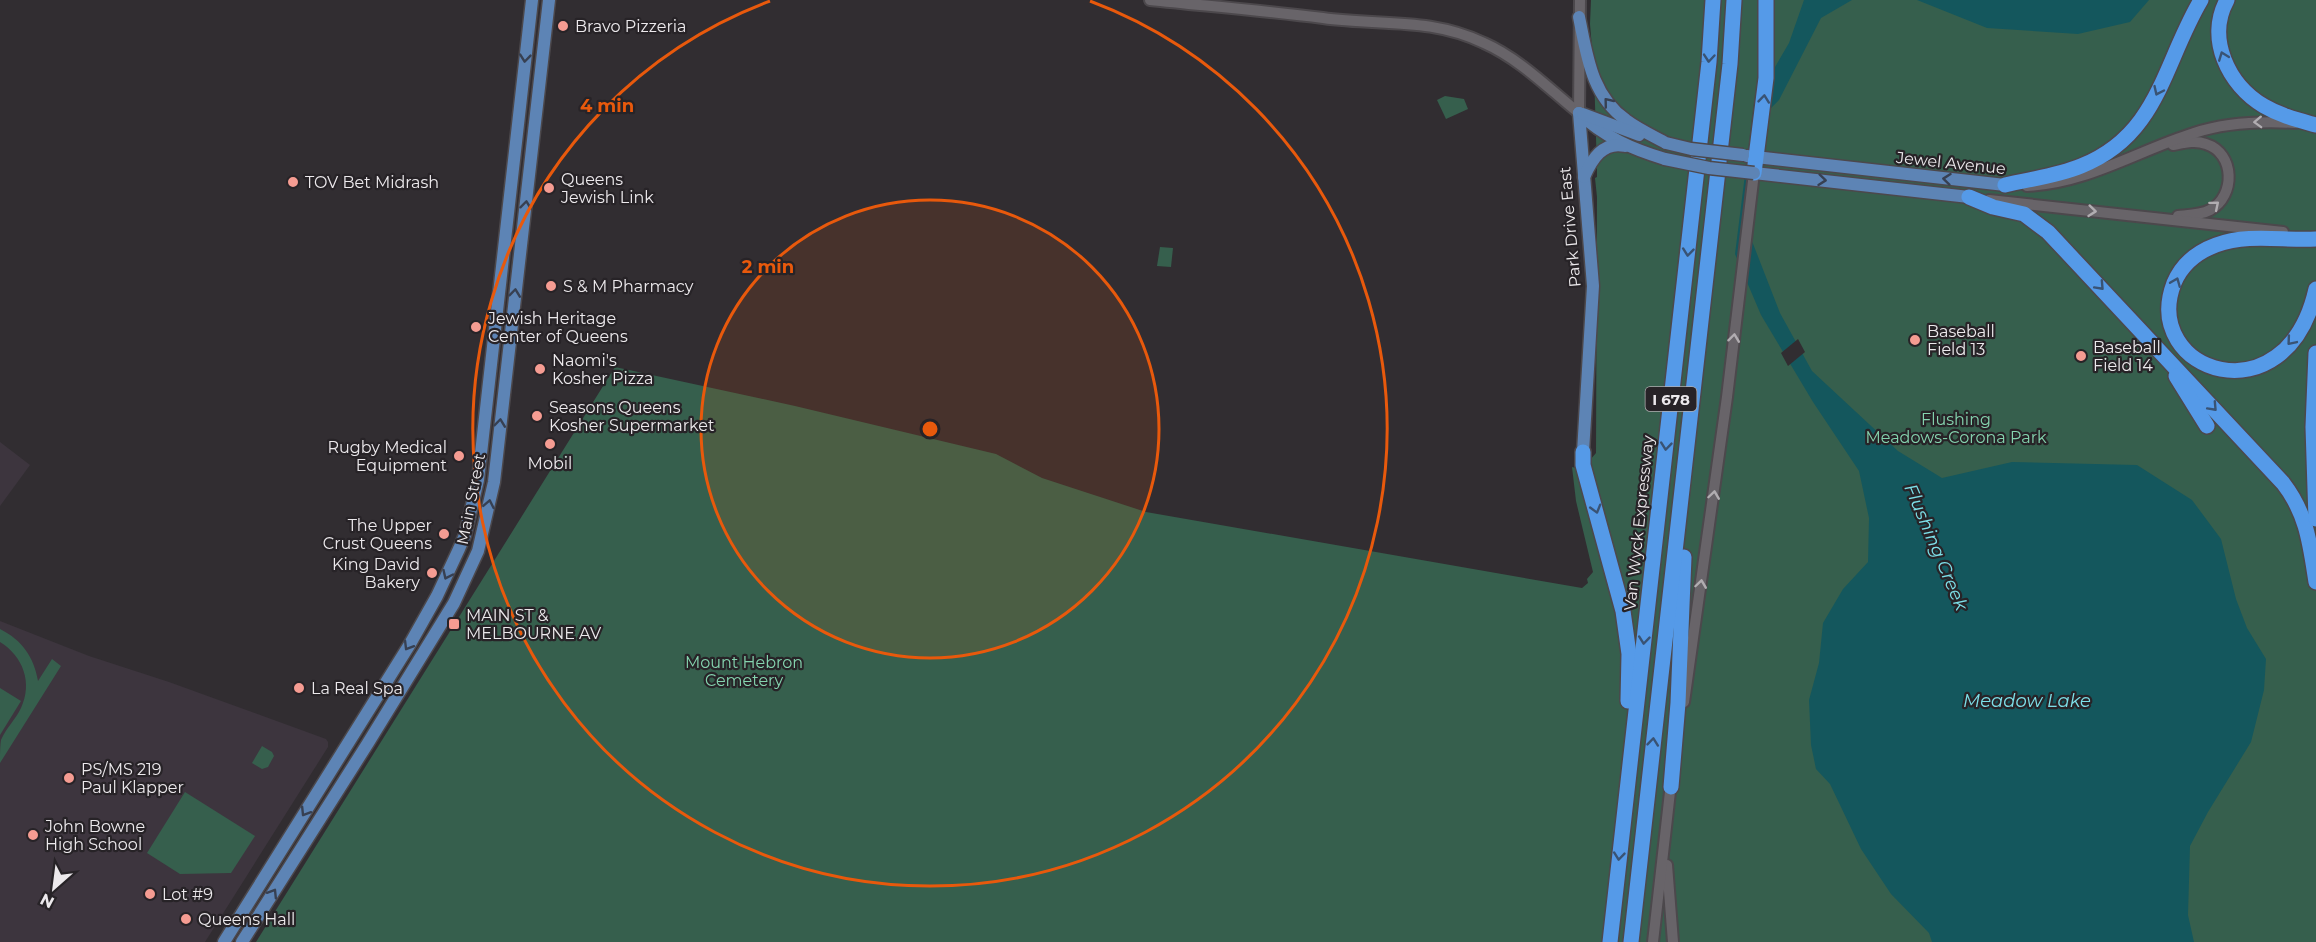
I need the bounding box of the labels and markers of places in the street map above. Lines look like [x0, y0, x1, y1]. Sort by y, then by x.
place label: Bravo Pizzeria [575, 17, 686, 36]
marker: Bravo Pizzeria [556, 19, 570, 33]
place label: Queens Jewish Link [560, 170, 654, 207]
place label: TOV Bet Midrash [305, 173, 439, 192]
marker: TOV Bet Midrash [286, 175, 300, 189]
marker: Queens Jewish Link [542, 181, 556, 195]
place label: S & M Pharmacy [563, 277, 694, 296]
marker: S & M Pharmacy [544, 279, 558, 293]
place label: Jewish Heritage Center of Queens [487, 309, 628, 346]
marker: Jewish Heritage Center of Queens [469, 320, 483, 334]
place label: Baseball Field 13 [1927, 322, 1995, 359]
marker: Baseball Field 13 [1908, 333, 1922, 347]
place label: Baseball Field 14 [2093, 338, 2161, 375]
marker: Baseball Field 14 [2074, 349, 2088, 363]
place label: Naomi's Kosher Pizza [552, 351, 654, 388]
marker: Naomi's Kosher Pizza [533, 362, 547, 376]
place label: Seasons Queens Kosher Supermarket [549, 398, 715, 435]
marker: Seasons Queens Kosher Supermarket [530, 409, 544, 423]
centre of rings [920, 419, 940, 439]
marker: Mobil [543, 437, 557, 451]
place label: Rugby Medical Equipment [327, 438, 447, 475]
marker: Rugby Medical Equipment [452, 449, 466, 463]
place label: Mobil [528, 454, 572, 473]
place label: The Upper Crust Queens [323, 516, 432, 553]
marker: The Upper Crust Queens [437, 527, 451, 541]
place label: King David Bakery [332, 555, 420, 592]
marker: King David Bakery [425, 566, 439, 580]
place label: MAIN ST & MELBOURNE AV [466, 606, 602, 643]
marker: MAIN ST & MELBOURNE AV [447, 617, 461, 631]
place label: La Real Spa [311, 679, 403, 698]
marker: La Real Spa [292, 681, 306, 695]
place label: PS/MS 219 Paul Klapper [81, 760, 184, 797]
marker: PS/MS 219 Paul Klapper [62, 771, 76, 785]
place label: John Bowne High School [44, 817, 145, 854]
marker: John Bowne High School [26, 828, 40, 842]
place label: Lot #9 [162, 885, 213, 904]
marker: Lot #9 [143, 887, 157, 901]
place label: Queens Hall [198, 910, 295, 929]
marker: Queens Hall [179, 912, 193, 926]

